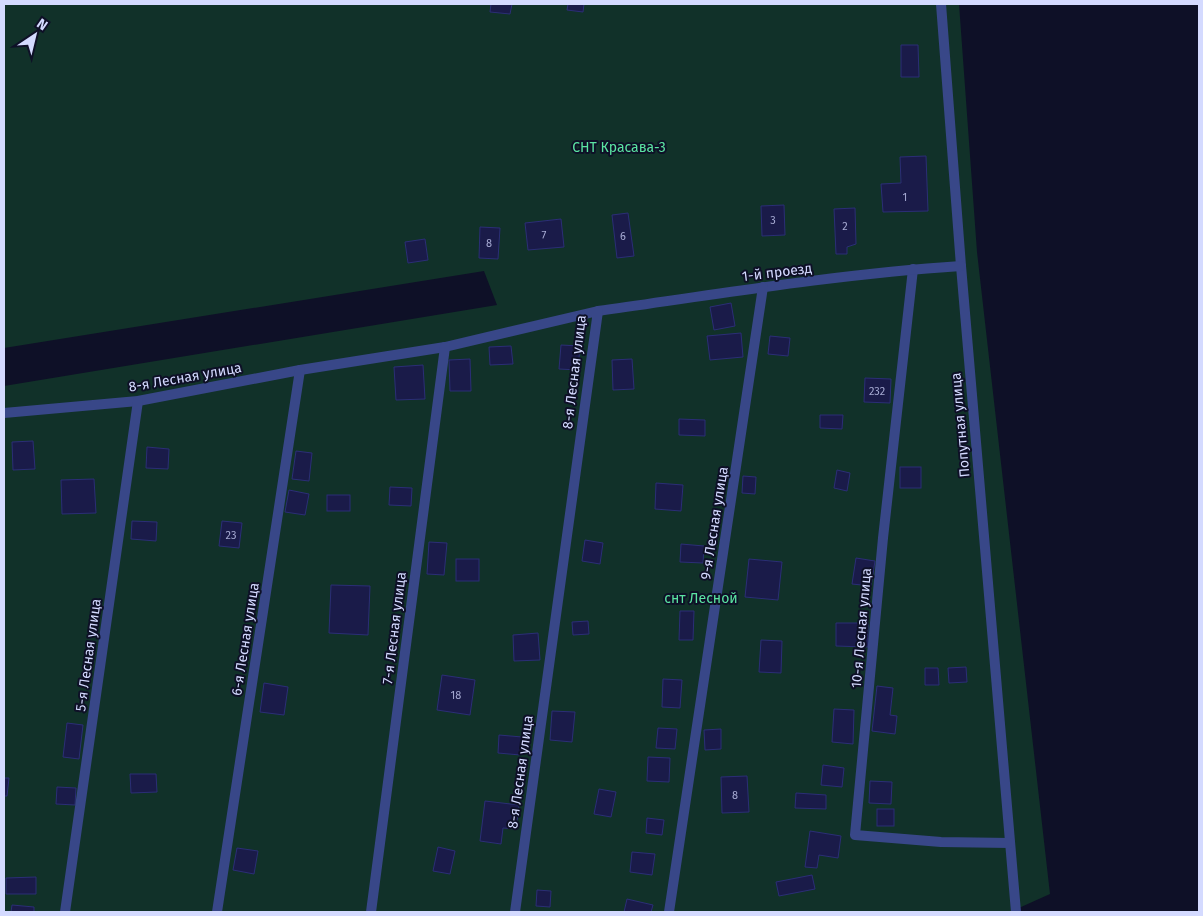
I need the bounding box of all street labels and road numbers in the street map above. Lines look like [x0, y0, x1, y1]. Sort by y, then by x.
street label: 1-й проезд [741, 260, 813, 285]
street label: 8-я Лесная улица [559, 314, 590, 430]
street label: 8-я Лесная улица [127, 359, 243, 396]
street label: Попутная улица [947, 372, 974, 478]
street label: 9-я Лесная улица [697, 465, 732, 581]
street label: 10-я Лесная улица [848, 567, 875, 689]
street label: 7-я Лесная улица [379, 571, 410, 685]
street label: 6-я Лесная улица [228, 581, 263, 697]
street label: 5-я Лесная улица [72, 598, 105, 713]
street label: 8-я Лесная улица [504, 714, 537, 830]

